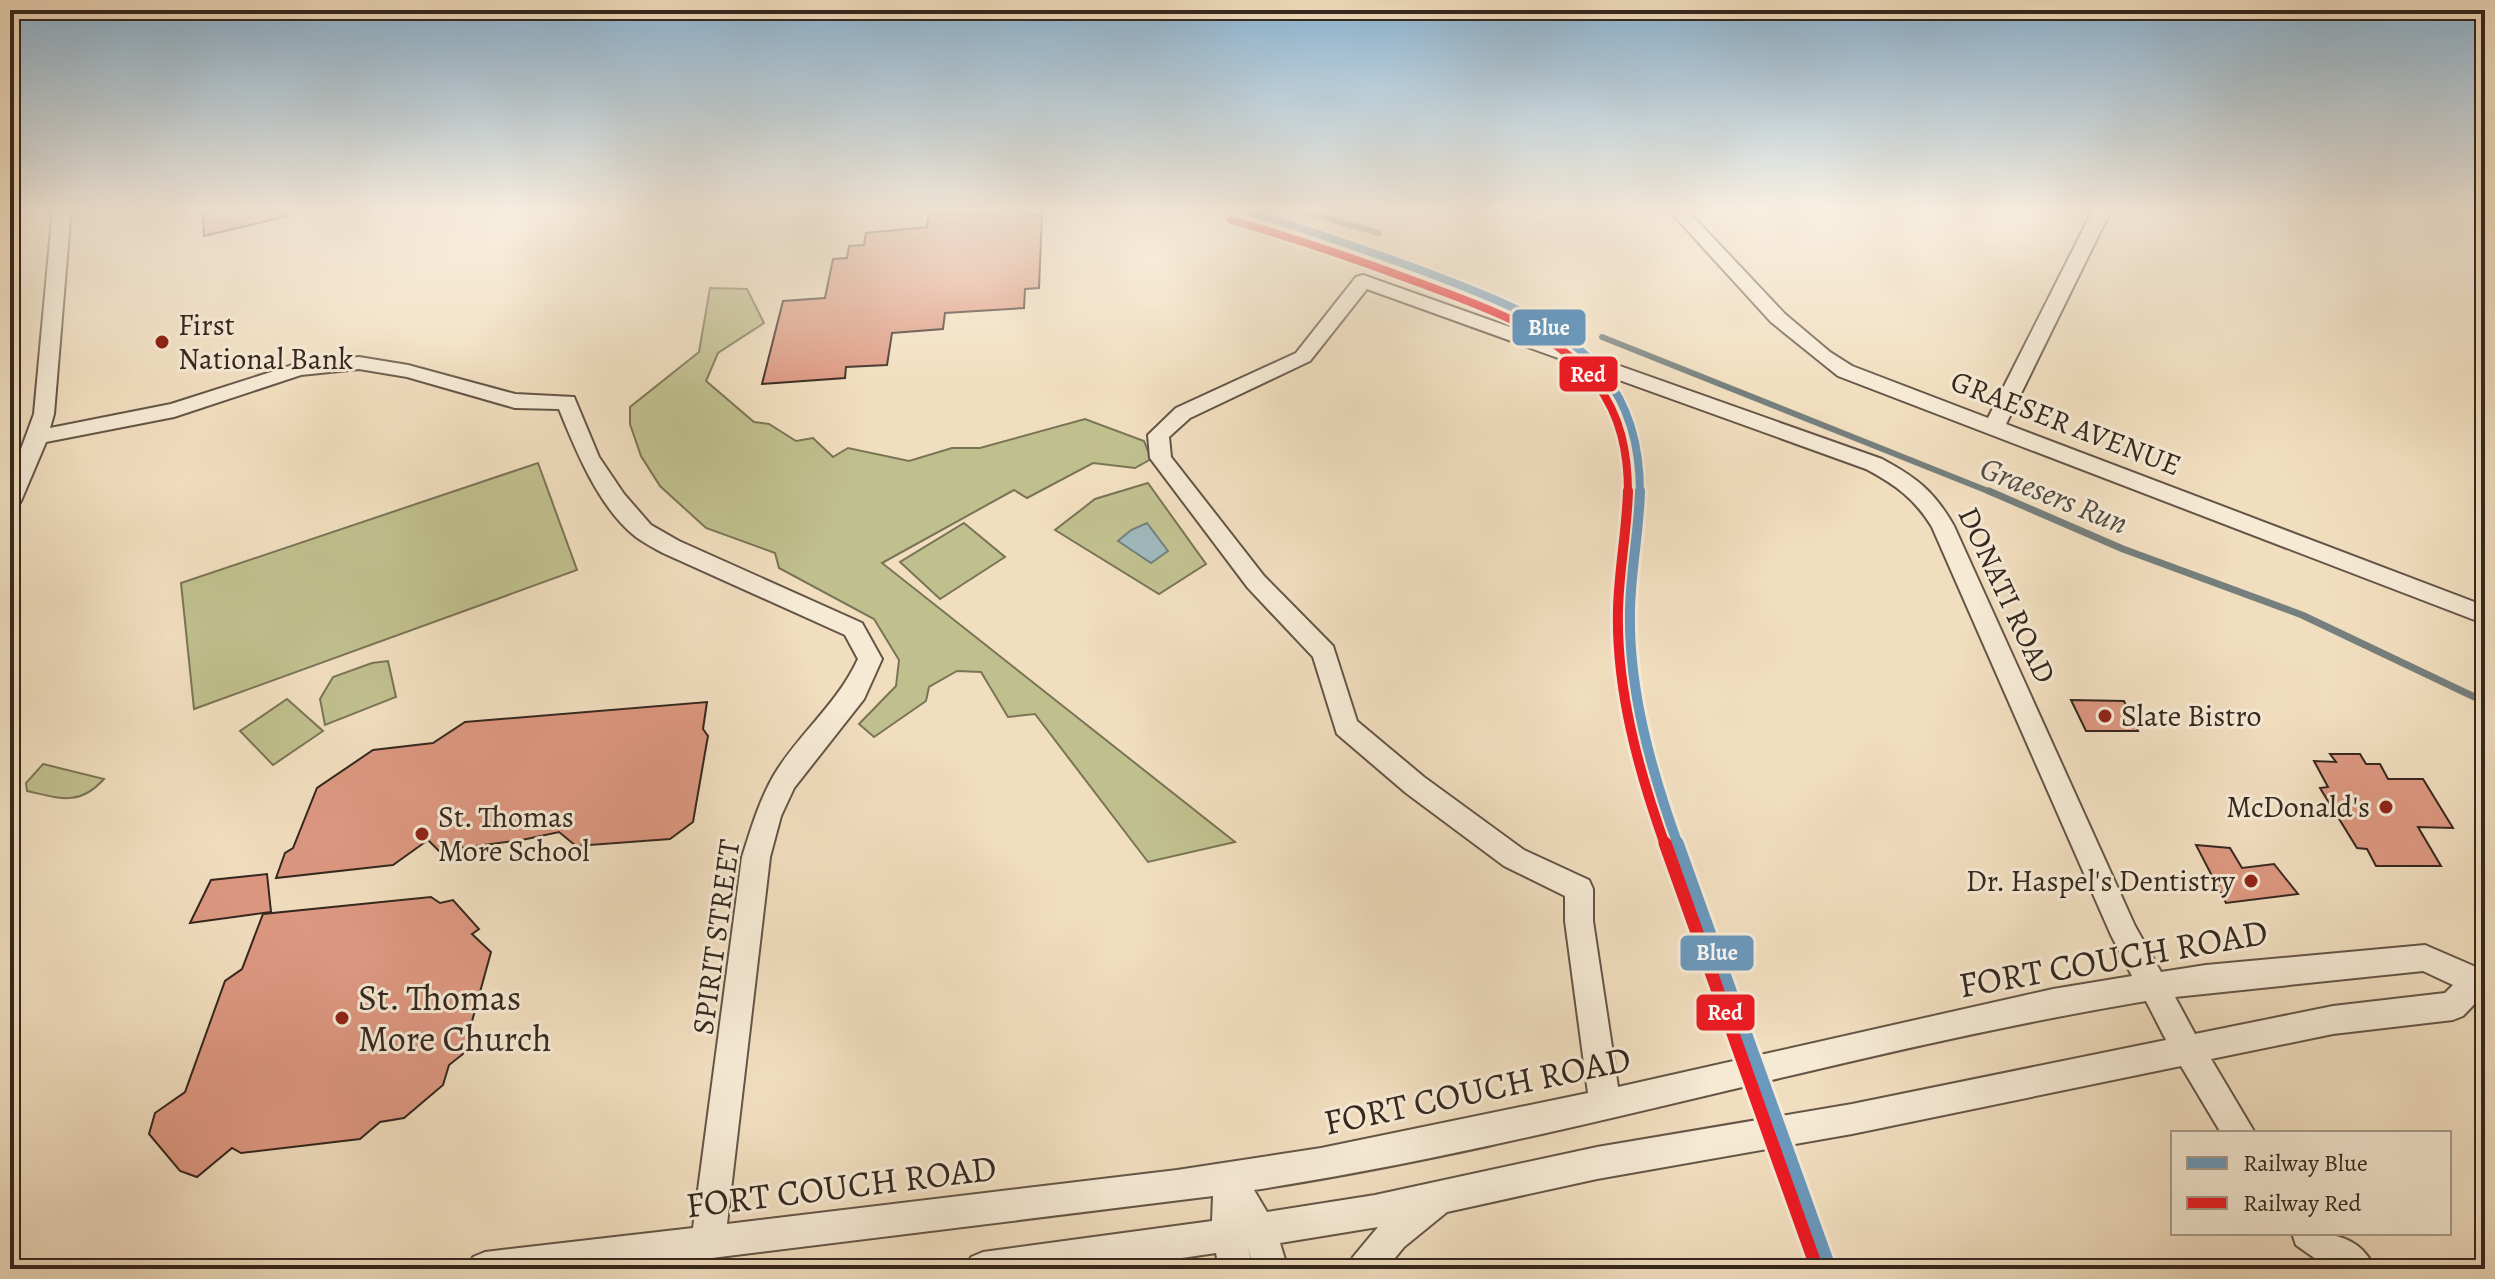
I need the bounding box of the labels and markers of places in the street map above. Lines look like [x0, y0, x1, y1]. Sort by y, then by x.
place label: First National Bank [178, 305, 353, 379]
marker: First National Bank [153, 333, 171, 351]
place label: Slate Bistro [2121, 696, 2261, 736]
marker: Slate Bistro [2096, 707, 2114, 725]
place label: McDonald's [2226, 787, 2370, 827]
place label: St. Thomas More School [438, 797, 590, 871]
marker: McDonald's [2377, 798, 2395, 816]
marker: St. Thomas More School [413, 825, 431, 843]
place label: Dr. Haspel's Dentistry [1966, 861, 2236, 901]
marker: Dr. Haspel's Dentistry [2242, 872, 2260, 890]
place label: St. Thomas More Church [358, 973, 552, 1063]
marker: St. Thomas More Church [333, 1009, 351, 1027]

